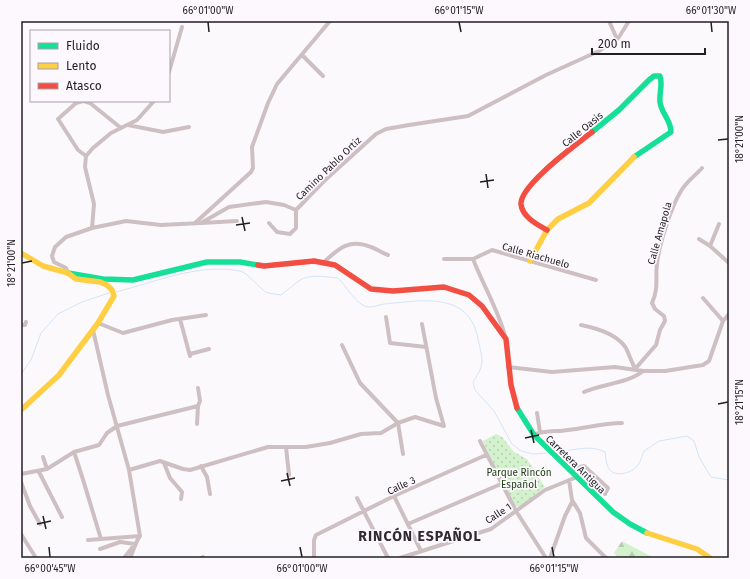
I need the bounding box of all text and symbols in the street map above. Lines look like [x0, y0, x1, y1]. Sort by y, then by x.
text: 66°01'00"W [183, 5, 234, 17]
text: 66°01'15"W [435, 5, 484, 17]
text: 66°01'30"W [686, 5, 737, 17]
legend [30, 30, 170, 102]
scale bar [592, 30, 705, 56]
text: 200 m [598, 37, 631, 51]
text: Fluido [66, 39, 100, 53]
text: Lento [66, 59, 96, 73]
text: Atasco [66, 79, 102, 93]
street label: Calle Oasis [560, 109, 606, 150]
text: 18°21'00"N [734, 115, 746, 163]
street label: Camino Pablo Ortiz [293, 134, 364, 203]
street label: Calle Amapola [645, 201, 675, 266]
text: 18°21'00"N [6, 239, 18, 287]
street label: Calle Riachuelo [501, 241, 571, 271]
text: 18°21'15"N [734, 379, 746, 425]
street label: Carretera Antigua [543, 433, 608, 496]
park label: Parque Rincón Español [486, 467, 552, 491]
street label: Calle 3 [385, 474, 417, 498]
street label: Calle 1 [483, 501, 514, 527]
district label: RINCÓN ESPAÑOL [358, 527, 482, 545]
text: 66°00'45"W [25, 563, 76, 575]
text: 66°01'00"W [277, 563, 328, 575]
text: 66°01'15"W [530, 563, 579, 575]

